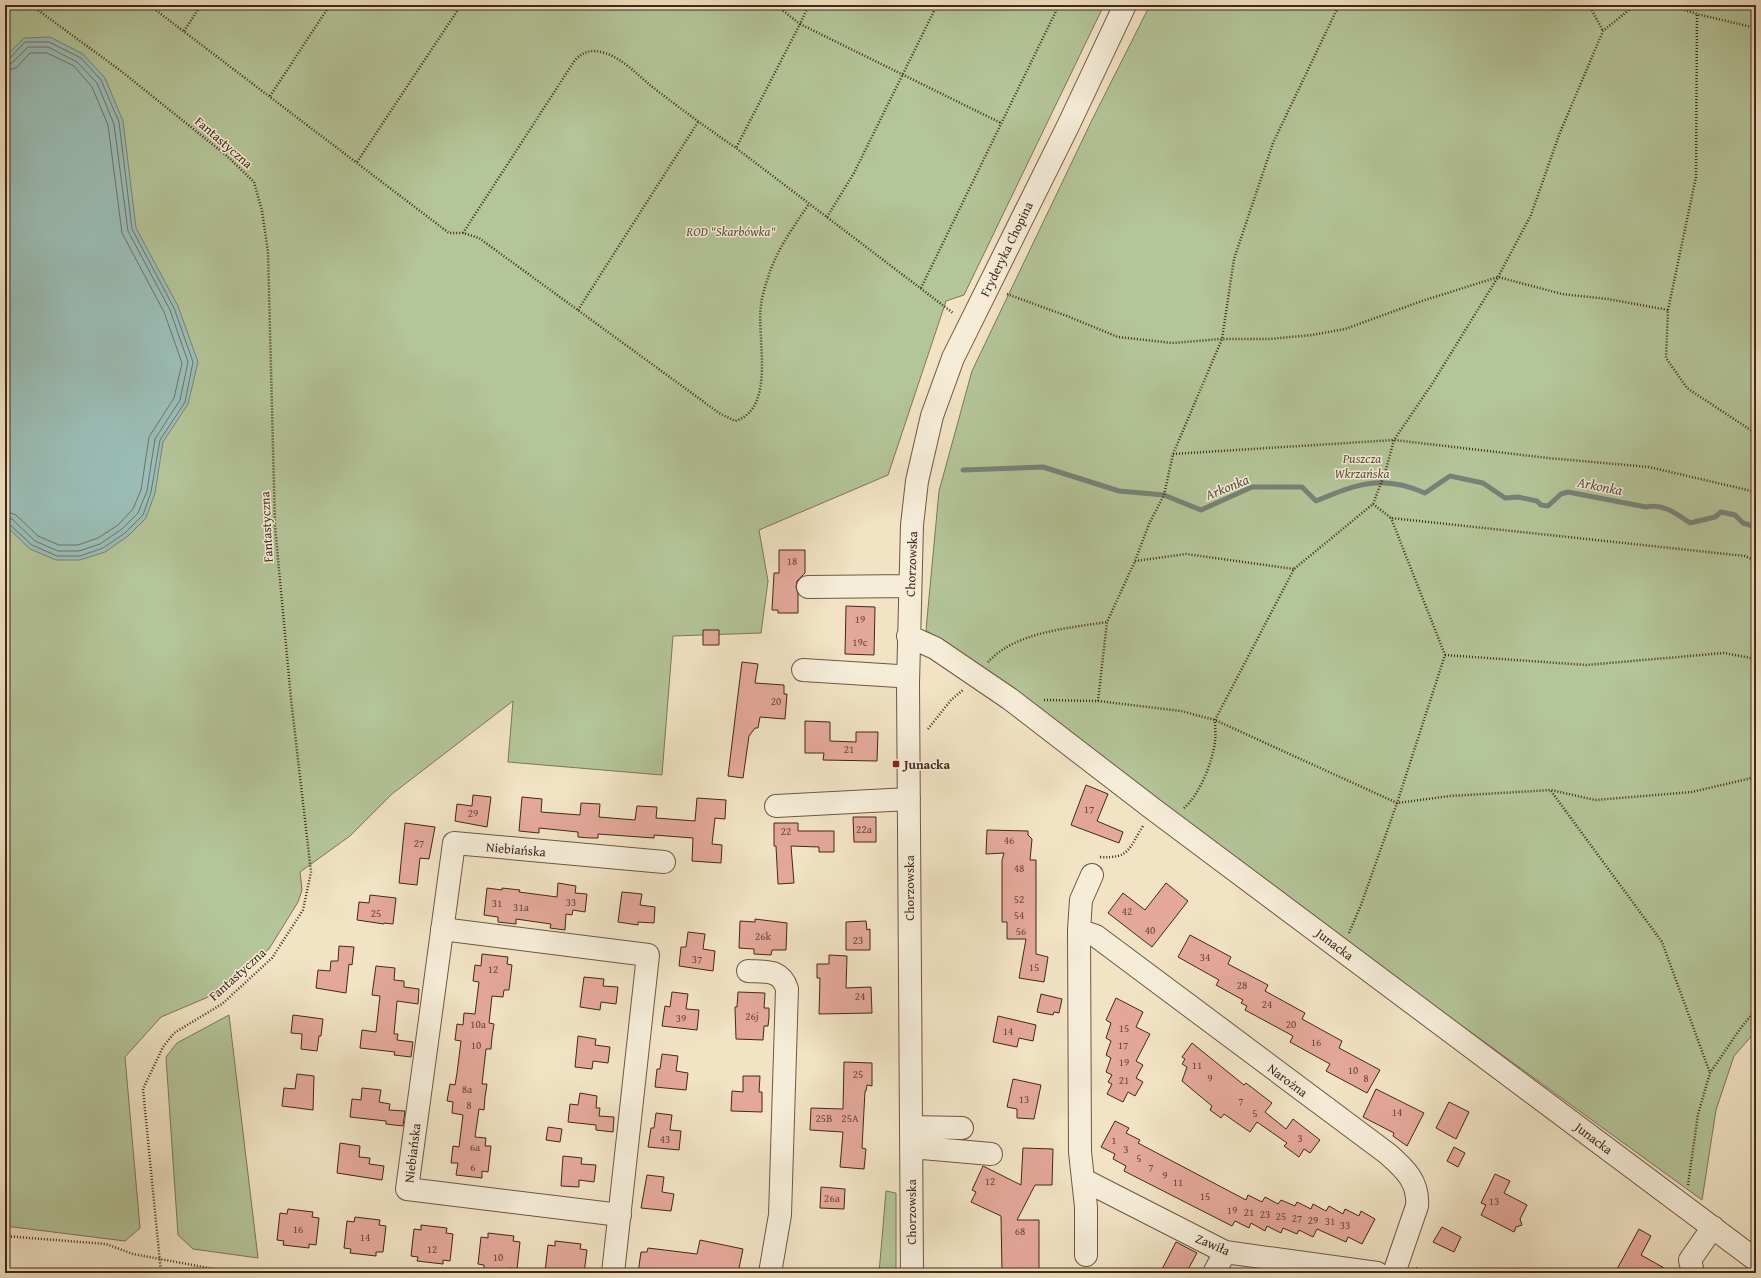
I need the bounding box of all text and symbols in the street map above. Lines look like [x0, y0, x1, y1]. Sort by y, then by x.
street label: Fantastyczna [191, 112, 257, 173]
street label: Fryderyka Chopina [975, 198, 1038, 300]
park label: ROD "Skarbówka" [685, 222, 776, 241]
park label: Puszcza Wkrzańska [1335, 449, 1389, 483]
water label: Arkonka [1201, 469, 1252, 505]
water label: Arkonka [1575, 472, 1625, 500]
street label: Fantastyczna [255, 490, 278, 563]
street label: Chorzowska [901, 530, 922, 597]
house number: 18 [787, 553, 797, 569]
house number: 19 [855, 611, 865, 627]
house number: 19c [852, 634, 868, 650]
house number: 20 [771, 693, 781, 709]
house number: 21 [844, 741, 854, 757]
place label: Junacka [902, 755, 950, 774]
marker: Junacka [891, 759, 901, 769]
house number: 17 [1084, 801, 1094, 817]
house number: 29 [468, 805, 478, 821]
house number: 22a [856, 821, 873, 837]
house number: 22 [781, 823, 791, 839]
house number: 46 [1004, 832, 1014, 848]
house number: 27 [414, 835, 424, 851]
street label: Niebiańska [485, 837, 548, 862]
street label: Chorzowska [900, 854, 919, 921]
house number: 48 [1014, 860, 1024, 876]
house number: 52 [1014, 891, 1024, 907]
house number: 33 [566, 894, 576, 910]
house number: 31 [492, 895, 502, 911]
house number: 31a [513, 899, 530, 915]
house number: 42 [1122, 903, 1132, 919]
house number: 25 [371, 905, 381, 921]
house number: 54 [1014, 907, 1024, 923]
house number: 40 [1145, 922, 1155, 938]
house number: 56 [1016, 923, 1026, 939]
street label: Junacka [1310, 923, 1358, 965]
house number: 26k [755, 928, 771, 944]
house number: 23 [853, 932, 863, 948]
street label: Fantastyczna [205, 943, 271, 1005]
house number: 34 [1200, 949, 1210, 965]
house number: 37 [692, 951, 702, 967]
house number: 15 [1029, 959, 1039, 975]
house number: 12 [488, 961, 498, 977]
house number: 28 [1237, 977, 1247, 993]
house number: 24 [855, 988, 865, 1004]
house number: 24 [1262, 996, 1272, 1012]
house number: 26j [745, 1008, 759, 1024]
house number: 39 [676, 1010, 686, 1026]
house number: 10a [470, 1016, 487, 1032]
house number: 20 [1286, 1016, 1296, 1032]
house number: 15 [1119, 1020, 1129, 1036]
house number: 14 [1003, 1023, 1013, 1039]
house number: 16 [1311, 1034, 1321, 1050]
house number: 10 [471, 1037, 481, 1053]
house number: 17 [1118, 1037, 1128, 1053]
house number: 19 [1119, 1054, 1129, 1070]
house number: 11 [1192, 1057, 1202, 1073]
street label: Narożna [1264, 1059, 1312, 1102]
house number: 10 [1348, 1062, 1358, 1078]
house number: 25 [853, 1066, 863, 1082]
house number: 9 [1207, 1070, 1213, 1086]
house number: 8 [1363, 1070, 1369, 1086]
house number: 21 [1119, 1072, 1129, 1088]
house number: 8a [462, 1081, 473, 1097]
house number: 13 [1019, 1091, 1029, 1107]
house number: 7 [1238, 1093, 1244, 1109]
house number: 8 [466, 1097, 472, 1113]
house number: 14 [1392, 1104, 1402, 1120]
house number: 5 [1252, 1105, 1258, 1121]
house number: 25B [816, 1110, 832, 1126]
house number: 25A [841, 1110, 859, 1126]
street label: Junacka [1569, 1117, 1617, 1159]
street label: Niebiańska [399, 1121, 426, 1184]
house number: 3 [1297, 1130, 1303, 1146]
house number: 43 [660, 1131, 670, 1147]
house number: 1 [1111, 1132, 1117, 1148]
house number: 6a [470, 1139, 481, 1155]
house number: 3 [1123, 1141, 1129, 1157]
house number: 5 [1136, 1150, 1142, 1166]
house number: 6 [470, 1159, 476, 1175]
house number: 7 [1148, 1159, 1154, 1175]
house number: 9 [1162, 1167, 1168, 1183]
house number: 12 [985, 1173, 995, 1189]
house number: 11 [1173, 1174, 1183, 1190]
street label: Chorzowska [902, 1178, 921, 1245]
house number: 15 [1200, 1188, 1210, 1204]
house number: 26a [824, 1190, 841, 1206]
house number: 13 [1489, 1193, 1499, 1209]
house number: 19 [1227, 1202, 1237, 1218]
house number: 21 [1244, 1204, 1254, 1220]
house number: 23 [1260, 1206, 1270, 1222]
house number: 25 [1276, 1208, 1286, 1224]
house number: 27 [1292, 1210, 1302, 1226]
house number: 29 [1308, 1212, 1318, 1228]
house number: 31 [1325, 1213, 1335, 1229]
house number: 33 [1340, 1217, 1350, 1233]
house number: 16 [293, 1221, 303, 1237]
house number: 68 [1015, 1223, 1025, 1239]
house number: 14 [360, 1229, 370, 1245]
street label: Zawiła [1193, 1229, 1234, 1261]
house number: 12 [427, 1241, 437, 1257]
house number: 10 [493, 1249, 503, 1265]

